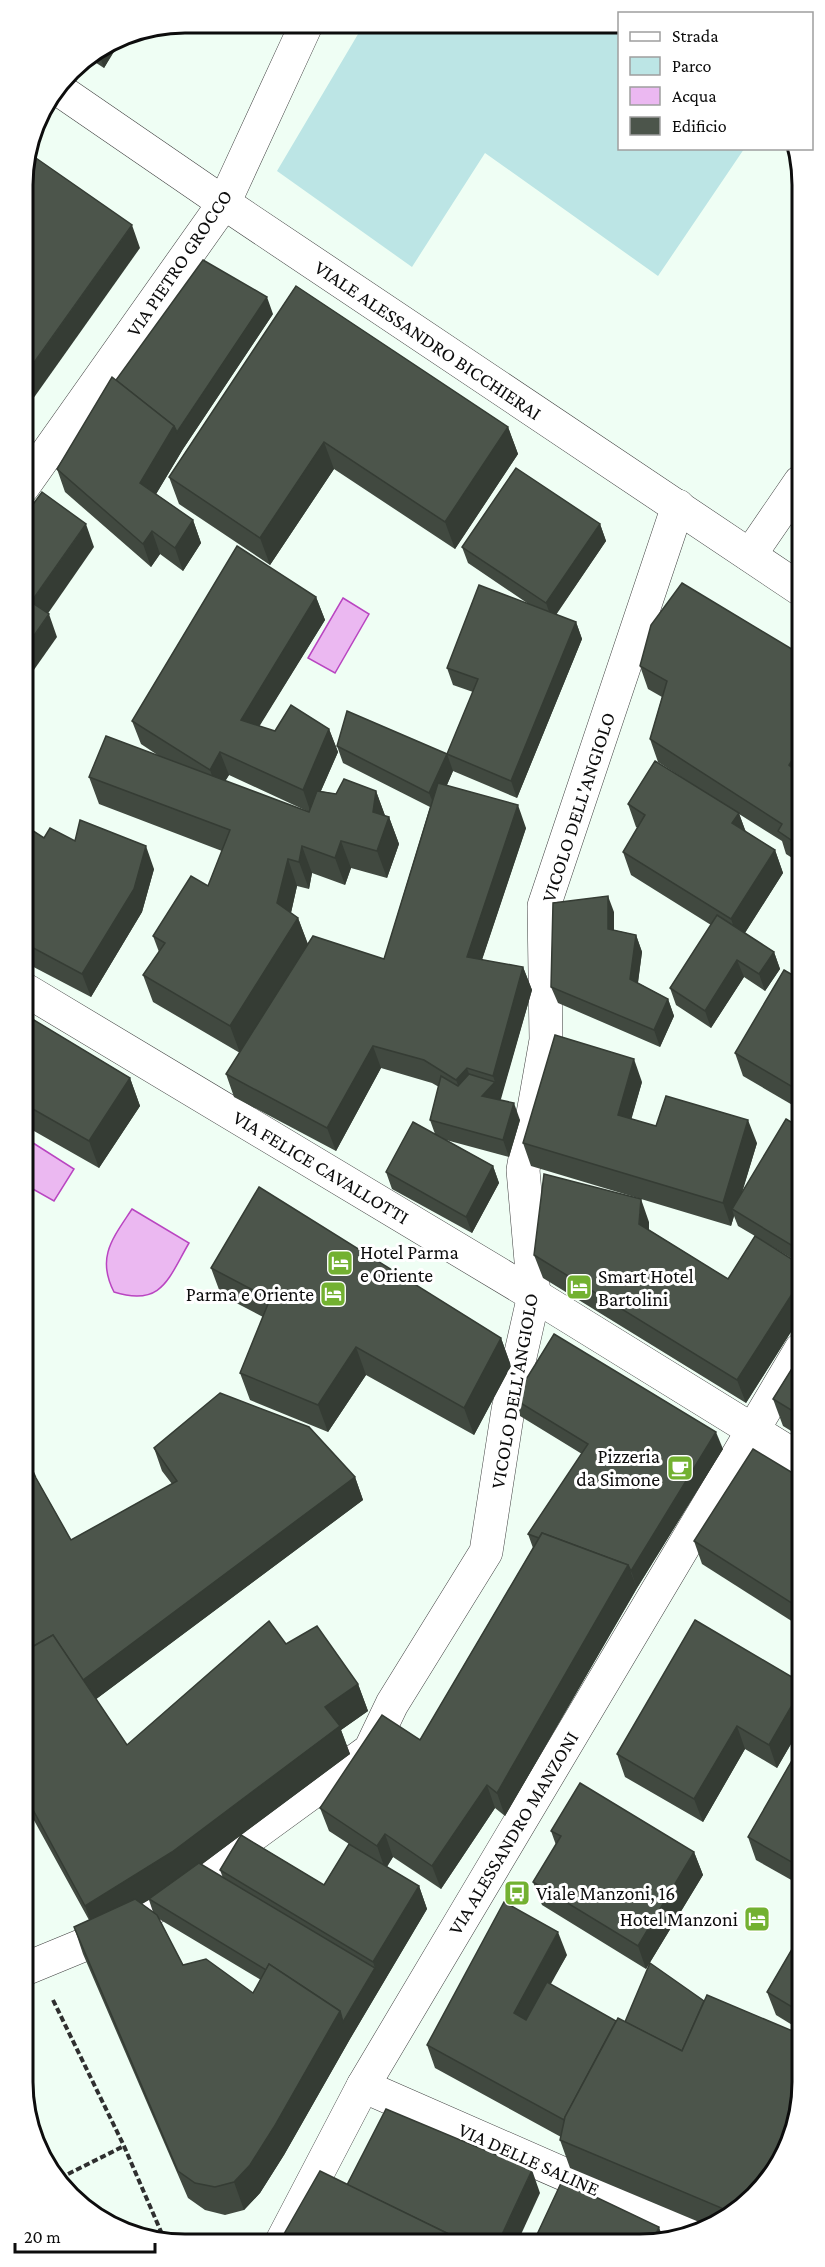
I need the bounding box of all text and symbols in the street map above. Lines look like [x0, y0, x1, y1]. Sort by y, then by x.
legend [618, 12, 813, 150]
text: Strada [672, 26, 719, 46]
text: Parco [672, 56, 711, 76]
text: Acqua [672, 86, 717, 106]
text: Edificio [672, 116, 727, 136]
street label: VIA PIETRO GROCCO [122, 185, 236, 341]
street label: VIALE ALESSANDRO BICCHIERAI [310, 256, 546, 424]
street label: VICOLO DELL'ANGIOLO [537, 709, 619, 905]
street label: VIA FELICE CAVALLOTTI [229, 1106, 413, 1228]
place label: Hotel Parma e Oriente [360, 1241, 459, 1286]
hotel icon: Hotel Parma e Oriente [325, 1248, 355, 1278]
place label: Smart Hotel Bartolini [598, 1265, 694, 1310]
hotel icon: Smart Hotel Bartolini [564, 1272, 594, 1302]
hotel icon: Parma e Oriente [318, 1279, 348, 1309]
place label: Parma e Oriente [186, 1283, 314, 1305]
street label: VICOLO DELL'ANGIOLO [486, 1292, 542, 1490]
place label: Pizzeria da Simone [576, 1445, 660, 1490]
cafe icon: Pizzeria da Simone [665, 1453, 695, 1483]
street label: VIA ALESSANDRO MANZONI [443, 1727, 583, 1939]
bus stop icon: Viale Manzoni, 16 [502, 1878, 532, 1908]
place label: Viale Manzoni, 16 [536, 1882, 675, 1904]
hotel icon: Hotel Manzoni [742, 1904, 772, 1934]
place label: Hotel Manzoni [620, 1908, 738, 1930]
street label: VIA DELLE SALINE [455, 2118, 603, 2200]
scale bar [15, 2216, 154, 2254]
text: 20 m [24, 2227, 61, 2247]

